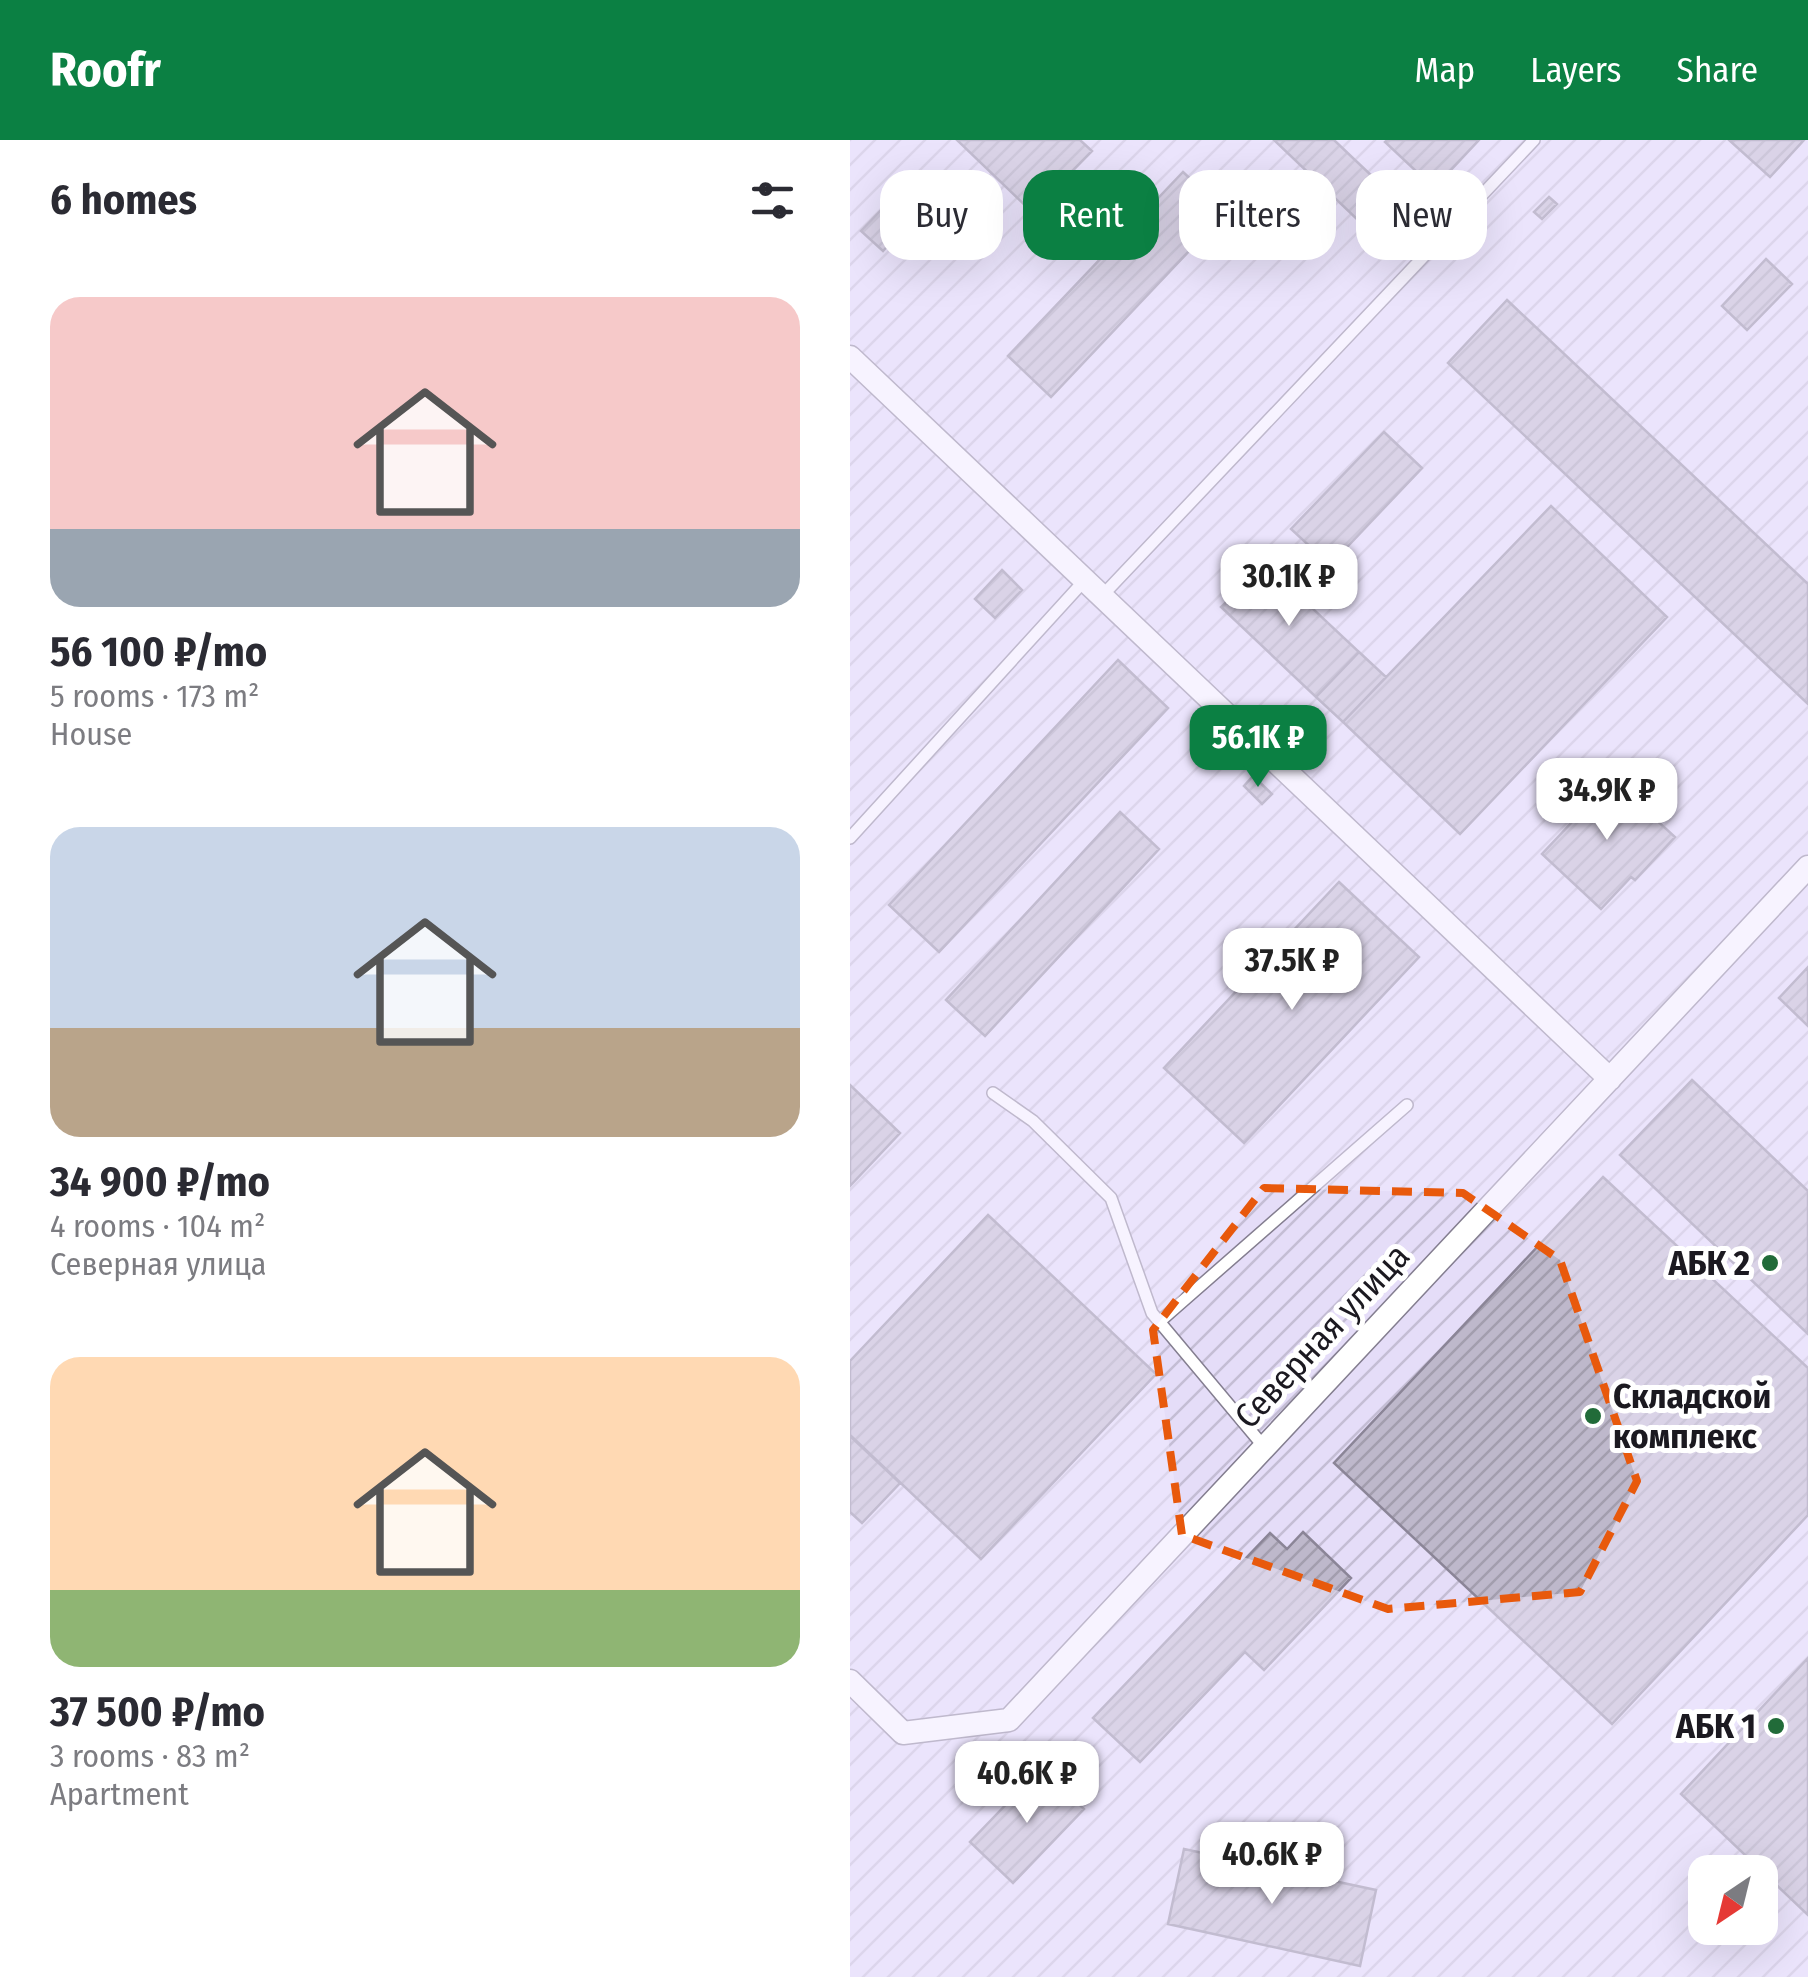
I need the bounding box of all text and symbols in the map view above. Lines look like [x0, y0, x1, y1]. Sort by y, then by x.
text: Roofr [50, 41, 161, 99]
text: Map [1415, 49, 1475, 91]
text: Layers [1530, 49, 1622, 91]
text: Share [1677, 49, 1758, 91]
chip: Buy [880, 170, 1003, 260]
chip: Rent [1023, 170, 1159, 260]
chip: Filters [1179, 170, 1336, 260]
chip: New [1356, 170, 1487, 260]
icon: filters [745, 173, 800, 228]
text: 6 homes [50, 175, 197, 225]
icon: home [335, 362, 515, 542]
pin: 30.1K ₽ [1197, 544, 1381, 629]
text: 30.1K ₽ [1243, 557, 1335, 595]
text: 56 100 ₽/mo [50, 627, 267, 677]
text: 5 rooms · 173 m² [50, 677, 259, 715]
pin: 56.1K ₽ [1166, 705, 1350, 790]
text: House [50, 715, 132, 753]
text: 56.1K ₽ [1212, 718, 1304, 756]
pin: 34.9K ₽ [1515, 758, 1699, 843]
text: 34.9K ₽ [1558, 771, 1656, 809]
icon: home [335, 892, 515, 1072]
pin: 37.5K ₽ [1200, 928, 1384, 1013]
text: 37.5K ₽ [1245, 941, 1339, 979]
text: 34 900 ₽/mo [50, 1157, 270, 1207]
text: 4 rooms · 104 m² [50, 1207, 265, 1245]
street label: Северная улица [1226, 1235, 1418, 1437]
place label: АБК 2 [1667, 1242, 1750, 1284]
text: Северная улица [50, 1245, 267, 1283]
marker: АБК 2 [1759, 1252, 1781, 1274]
place label: Складской комплекс [1613, 1375, 1771, 1457]
marker: Складской комплекс [1582, 1405, 1604, 1427]
icon: home [335, 1422, 515, 1602]
text: 37 500 ₽/mo [50, 1687, 265, 1737]
place label: АБК 1 [1675, 1705, 1756, 1747]
marker: АБК 1 [1765, 1715, 1787, 1737]
text: 3 rooms · 83 m² [50, 1737, 250, 1775]
pin: 40.6K ₽ [935, 1741, 1119, 1826]
text: 40.6K ₽ [977, 1754, 1077, 1792]
text: Apartment [50, 1775, 189, 1813]
pin: 40.6K ₽ [1180, 1822, 1364, 1907]
text: 40.6K ₽ [1222, 1835, 1322, 1873]
north arrow [1688, 1855, 1778, 1945]
map controls [1688, 1855, 1778, 1945]

